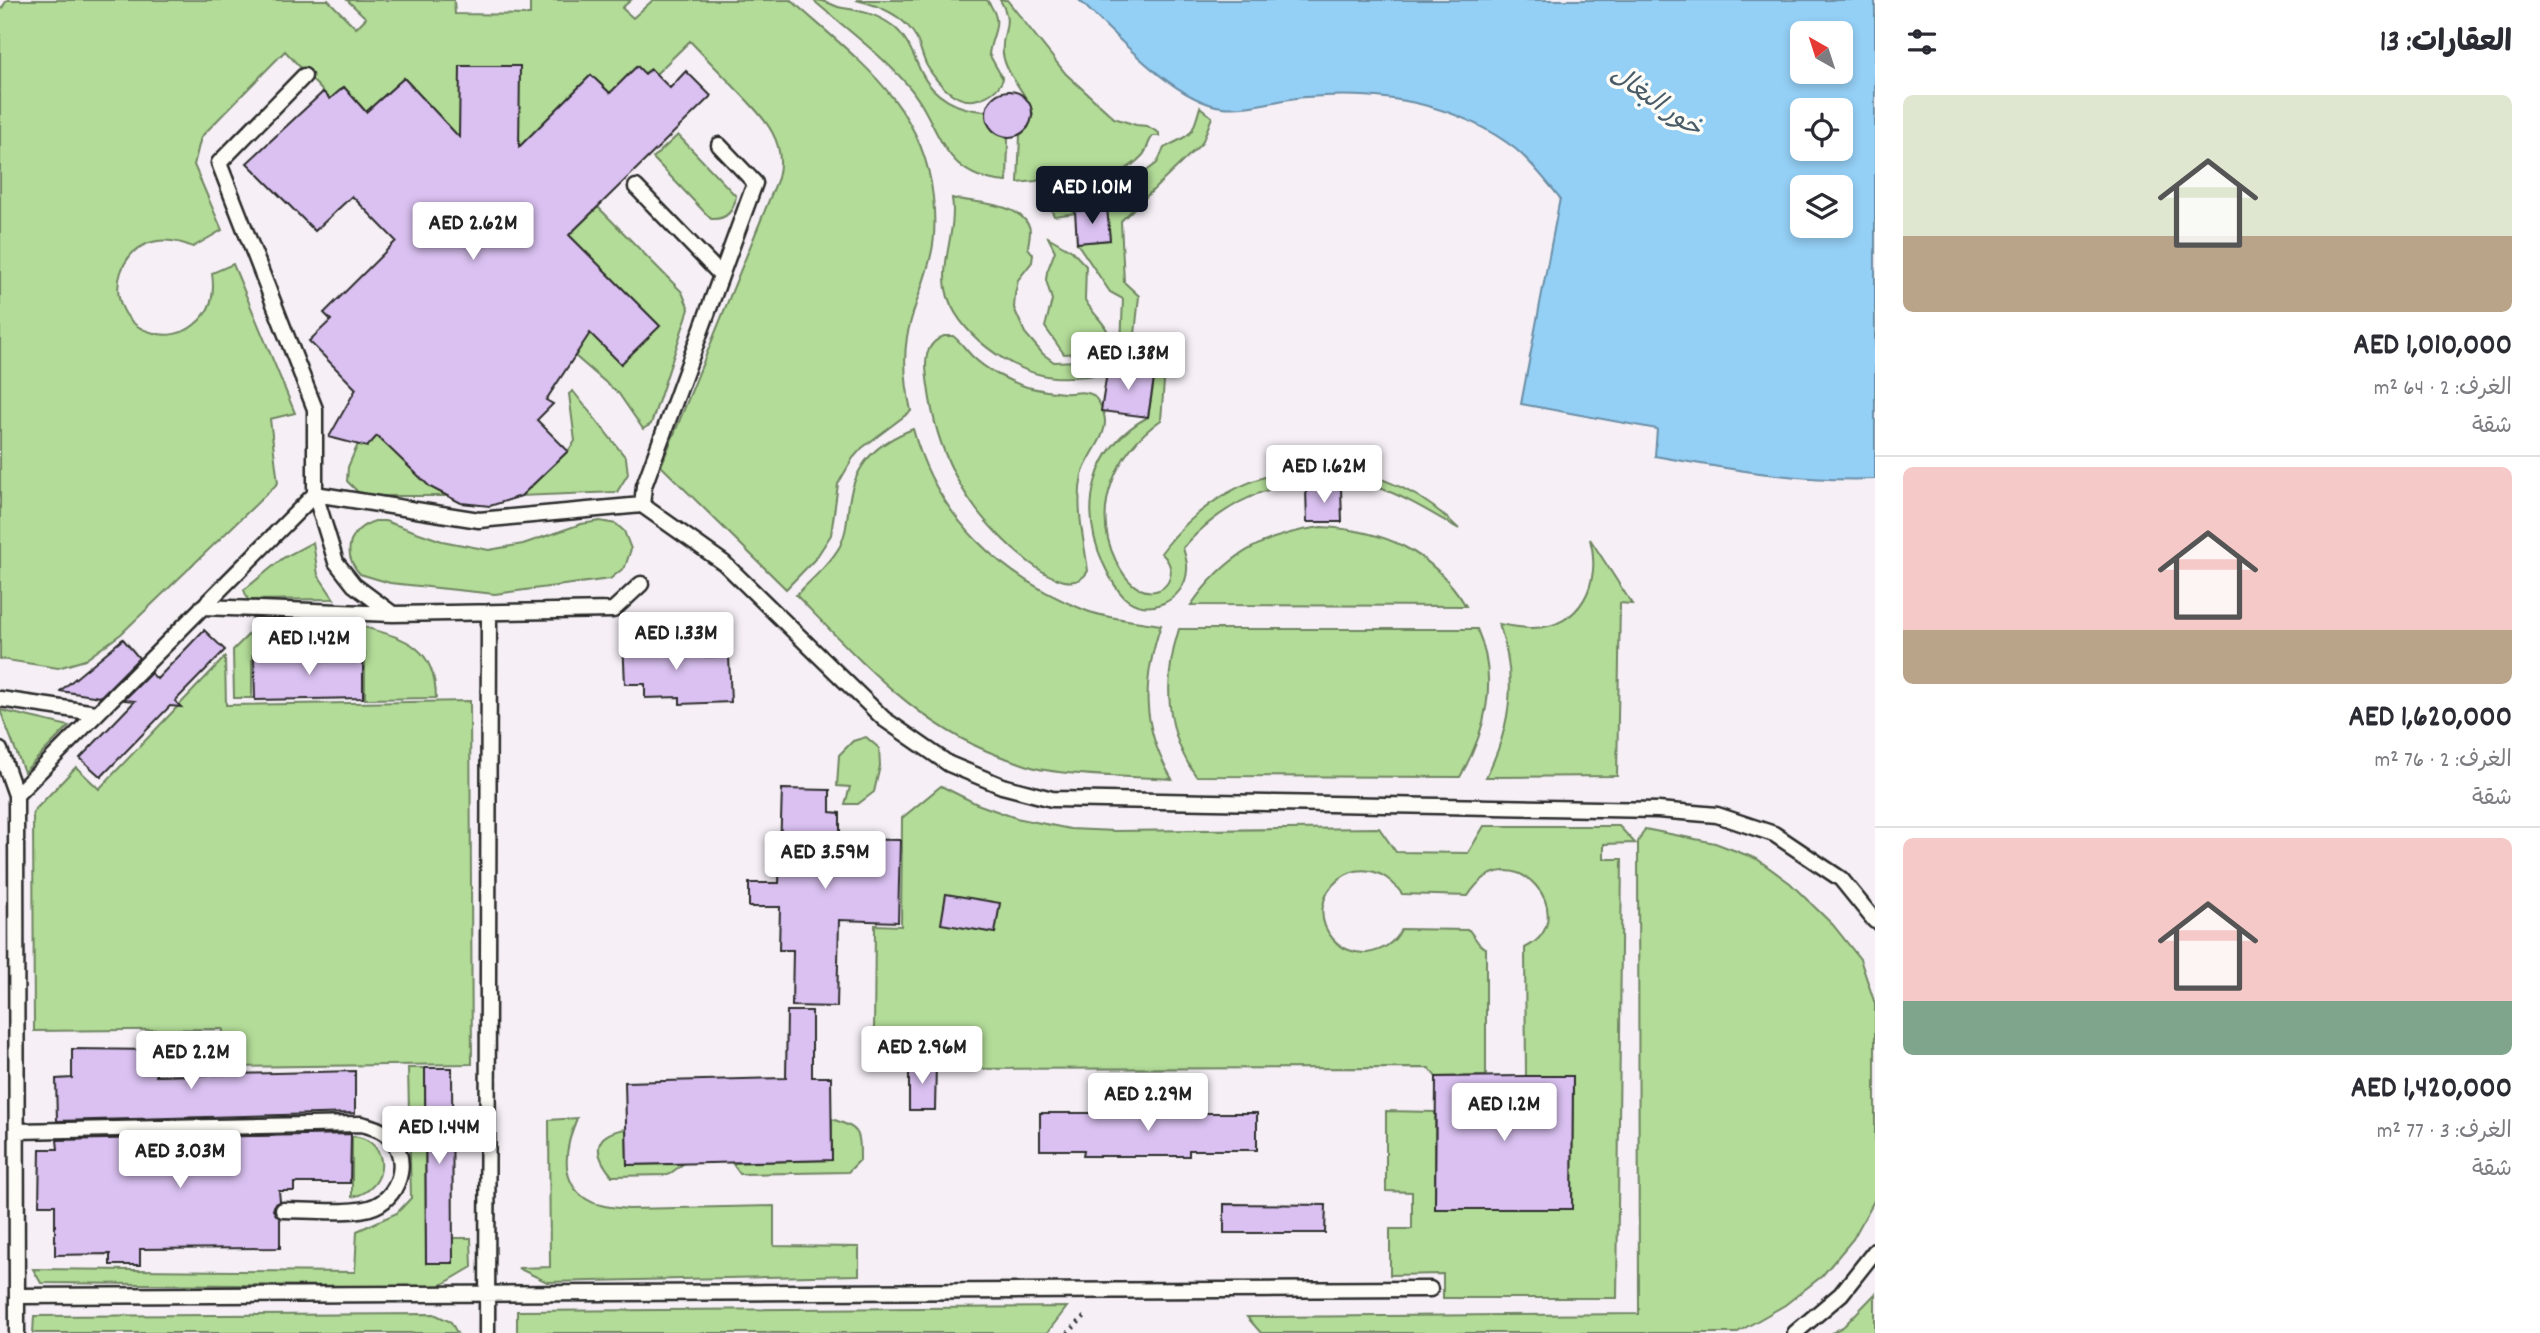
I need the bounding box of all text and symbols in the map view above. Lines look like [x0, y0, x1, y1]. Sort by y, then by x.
north arrow [1790, 21, 1853, 84]
map controls [1790, 21, 1853, 238]
icon: filters [1903, 23, 1941, 61]
text: العقارات: 13 [2380, 23, 2512, 66]
water label: خور البغال [1601, 58, 1710, 149]
button: locate [1790, 98, 1853, 161]
icon: home [2145, 140, 2271, 266]
pin: AED 1.01M [1012, 166, 1172, 226]
text: AED 1.01M [1052, 172, 1132, 205]
button: layers [1790, 175, 1853, 238]
pin: AED 2.62M [393, 202, 553, 262]
text: AED 2.62M [429, 208, 517, 241]
text: AED 1,010,000 [2353, 326, 2512, 369]
pin: AED 1.38M [1048, 332, 1208, 392]
text: AED 1.38M [1087, 338, 1169, 371]
text: الغرف: 2 · 64 m² [2374, 373, 2512, 406]
text: شقة [2472, 411, 2512, 444]
pin: AED 1.62M [1244, 446, 1404, 505]
text: AED 1.62M [1282, 451, 1366, 484]
icon: home [2145, 512, 2271, 638]
pin: AED 1.33M [596, 612, 756, 672]
pin: AED 1.42M [229, 618, 389, 677]
text: AED 1.33M [635, 618, 717, 651]
text: AED 1.42M [268, 623, 350, 656]
text: AED 1,620,000 [2348, 698, 2512, 741]
text: الغرف: 2 · 76 m² [2374, 745, 2512, 778]
text: شقة [2472, 783, 2512, 816]
pin: AED 3.59M [745, 832, 905, 891]
text: AED 3.59M [781, 837, 869, 870]
icon: home [2145, 883, 2271, 1009]
pin: AED 2.96M [842, 1026, 1002, 1086]
pin: AED 2.2M [119, 1032, 263, 1091]
text: AED 2.96M [877, 1032, 967, 1065]
text: AED 2.2M [152, 1037, 230, 1070]
text: AED 1,420,000 [2351, 1069, 2512, 1112]
pin: AED 2.29M [1068, 1074, 1228, 1133]
text: AED 2.29M [1104, 1079, 1192, 1112]
pin: AED 1.2M [1432, 1084, 1576, 1143]
text: AED 1.2M [1468, 1089, 1540, 1122]
pin: AED 1.44M [359, 1106, 519, 1166]
text: AED 1.44M [398, 1112, 480, 1145]
text: الغرف: 3 · 77 m² [2377, 1116, 2512, 1149]
pin: AED 3.03M [100, 1130, 260, 1190]
text: AED 3.03M [135, 1136, 225, 1169]
text: شقة [2472, 1154, 2512, 1187]

